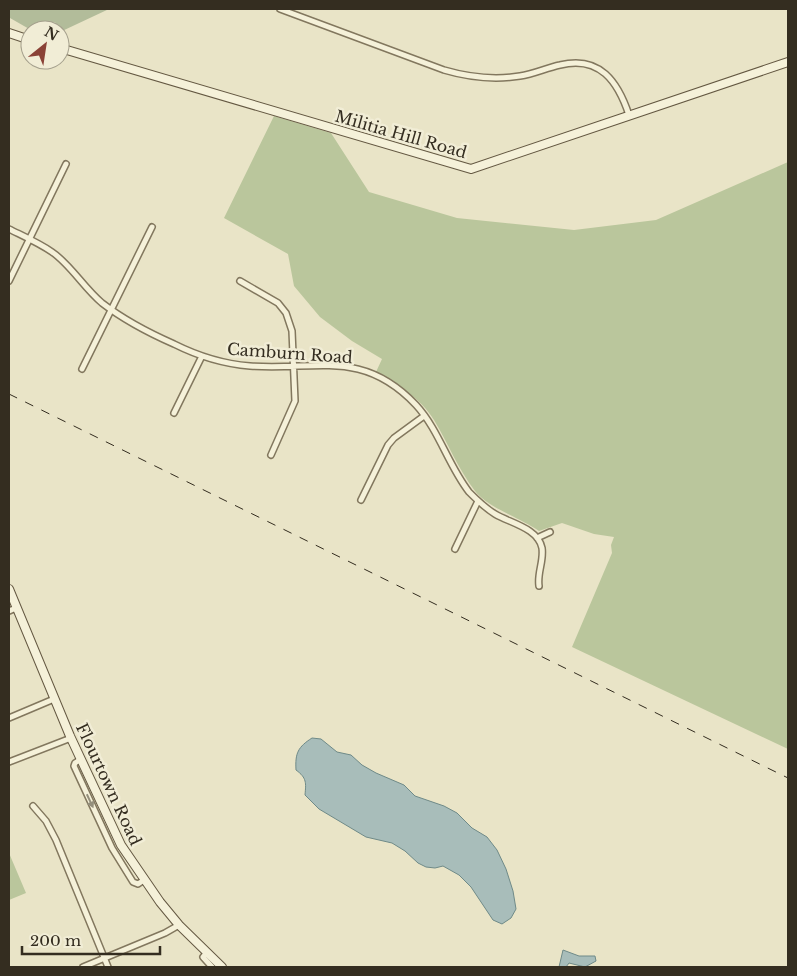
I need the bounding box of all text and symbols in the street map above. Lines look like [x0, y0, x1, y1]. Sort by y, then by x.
north arrow [20, 20, 70, 70]
text: N [41, 23, 62, 45]
street label: Militia Hill Road [333, 106, 469, 162]
street label: Camburn Road [227, 339, 354, 367]
street label: Flourtown Road [72, 720, 146, 849]
one-way arrow [86, 794, 94, 808]
scale bar [22, 924, 160, 956]
text: 200 m [30, 931, 81, 950]

